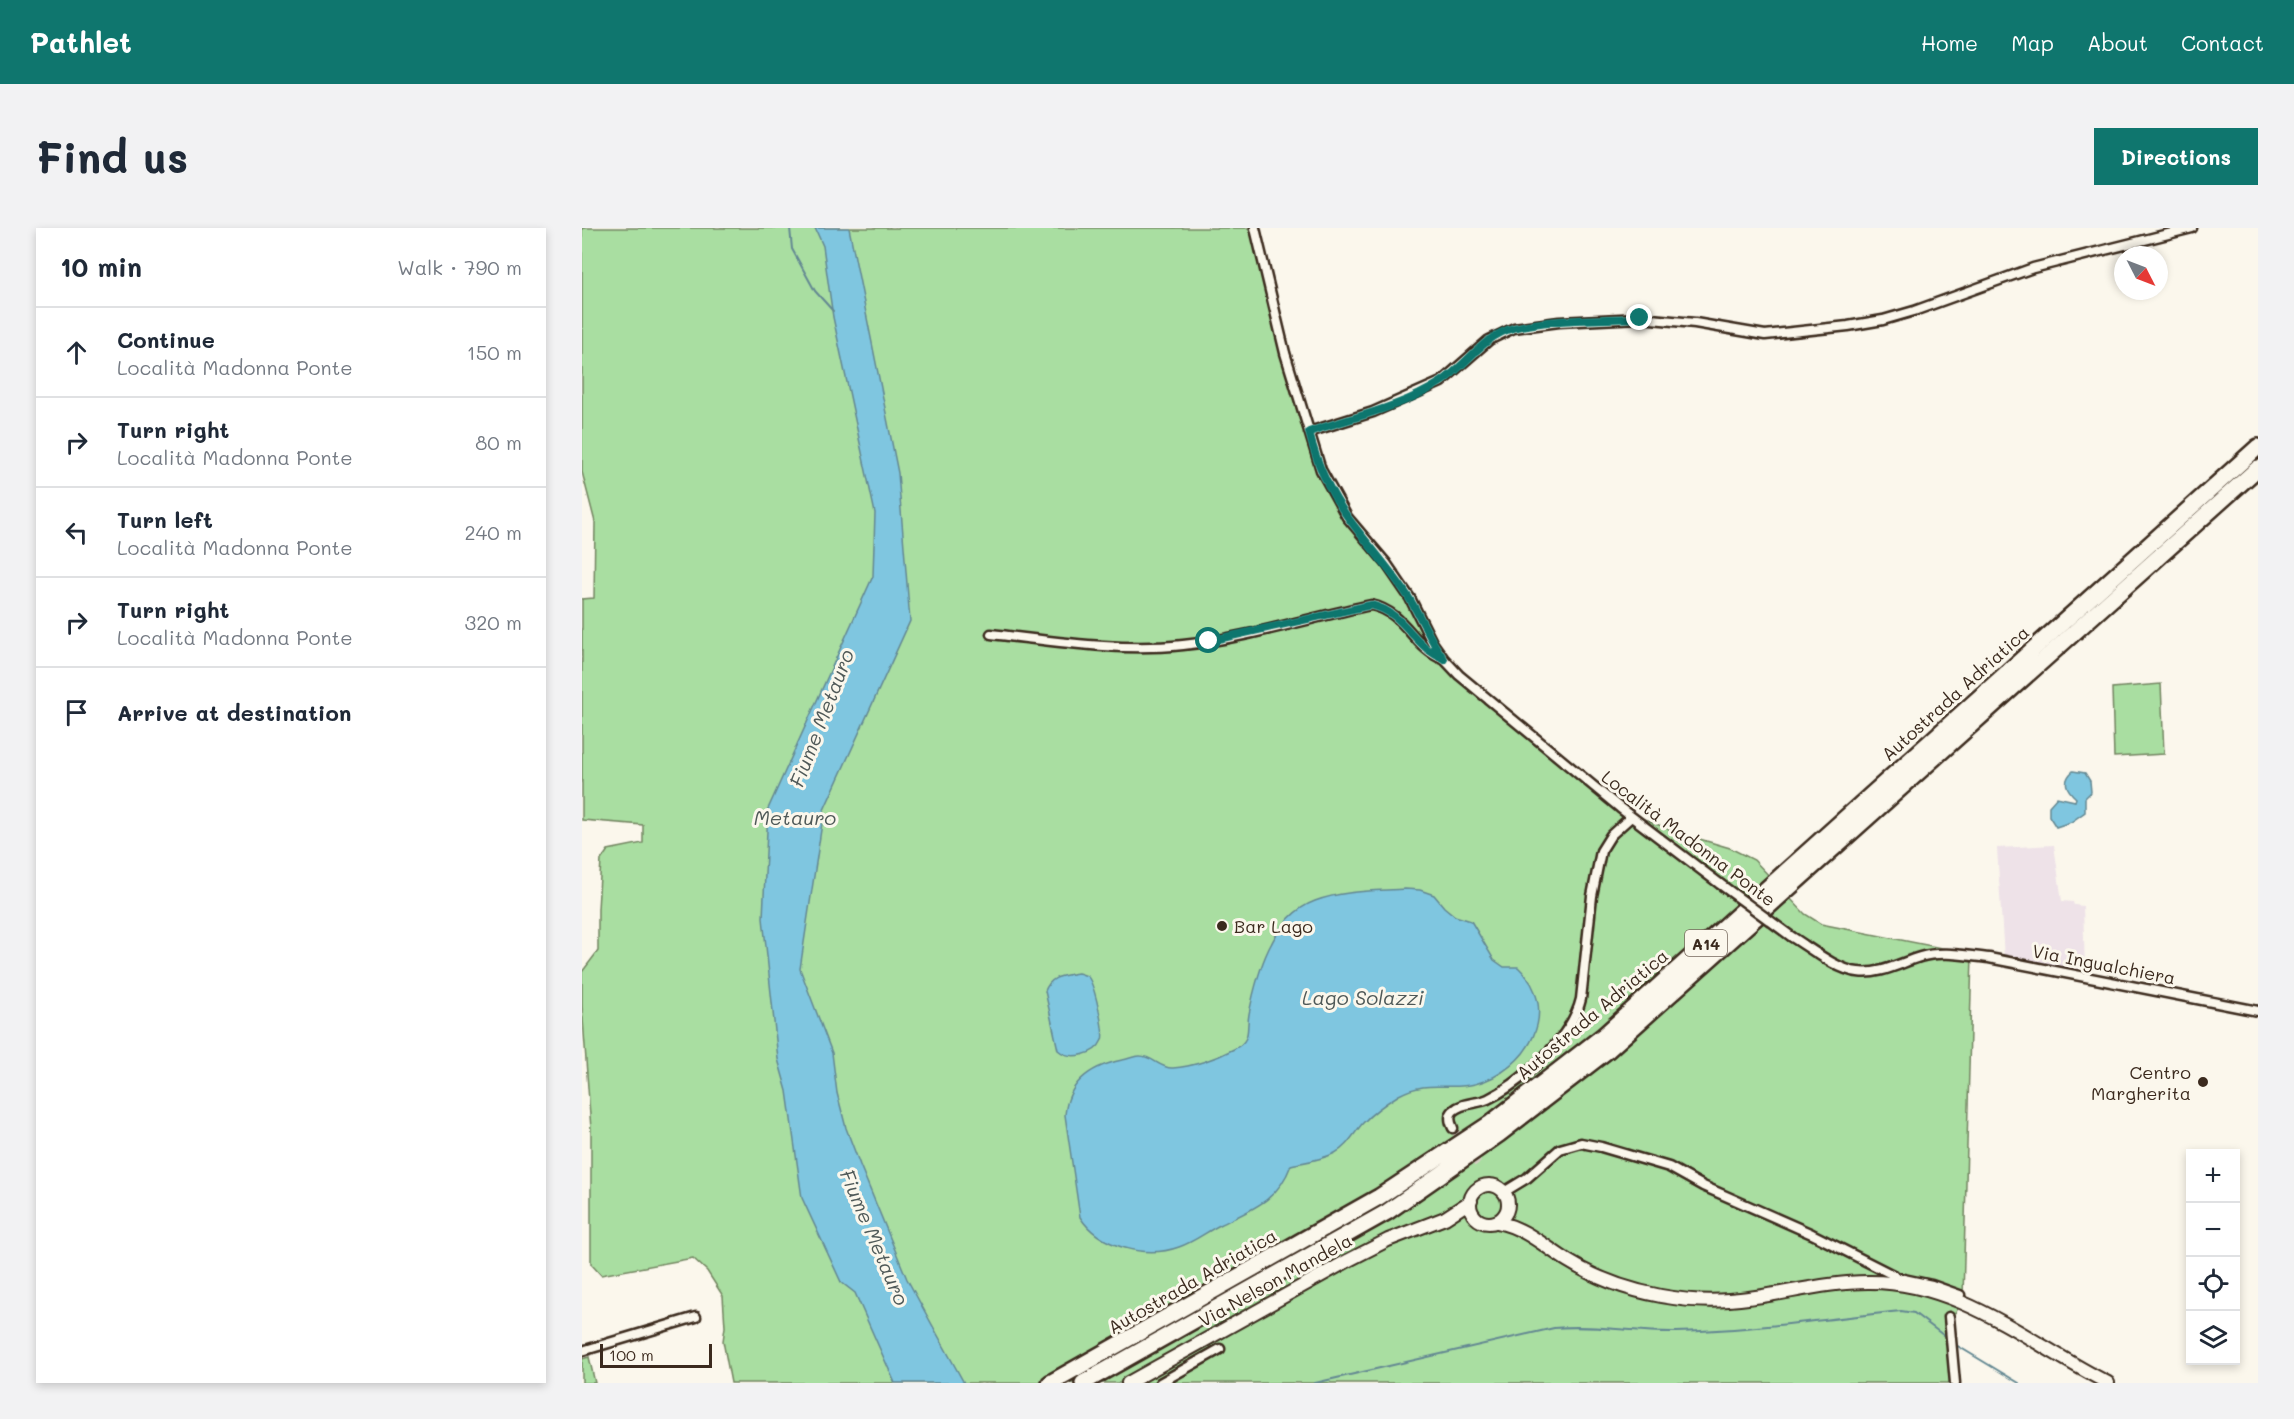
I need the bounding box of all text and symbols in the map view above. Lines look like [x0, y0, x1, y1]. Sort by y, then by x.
text: Pathlet [30, 24, 132, 60]
text: Home [1921, 29, 1978, 56]
text: Map [2011, 29, 2054, 56]
text: About [2087, 29, 2148, 56]
text: Contact [2181, 29, 2264, 56]
button: Directions [2094, 128, 2258, 185]
text: Find us [36, 129, 188, 184]
north arrow [2114, 246, 2168, 300]
text: 10 min [60, 250, 142, 284]
text: Walk · 790 m [397, 254, 522, 280]
route end [1626, 304, 1652, 330]
text: Continue [117, 325, 215, 354]
icon: ahead [60, 336, 93, 369]
text: 150 m [467, 339, 522, 365]
text: Località Madonna Ponte [117, 354, 353, 380]
text: Turn right [117, 415, 229, 444]
icon: right [60, 426, 93, 459]
text: 80 m [475, 429, 522, 455]
text: Località Madonna Ponte [117, 444, 353, 470]
text: Turn left [117, 505, 213, 534]
icon: left [60, 516, 93, 549]
text: 240 m [464, 519, 522, 545]
text: Località Madonna Ponte [117, 534, 353, 560]
text: Turn right [117, 595, 229, 624]
icon: right [60, 606, 93, 639]
text: 320 m [464, 609, 522, 635]
street label: Autostrada Adriatica [1876, 620, 2034, 766]
text: Località Madonna Ponte [117, 624, 353, 650]
route start [1195, 627, 1221, 653]
water label: Fiume Metauro [783, 645, 859, 791]
icon: arrive [60, 696, 93, 729]
text: Arrive at destination [117, 698, 352, 727]
street label: Località Madonna Ponte [1597, 765, 1781, 911]
water label: Metauro [754, 804, 836, 830]
place label: Bar Lago [1234, 914, 1313, 938]
marker: Bar Lago [1215, 919, 1229, 933]
road number: A14 [1685, 930, 1727, 956]
street label: Via Ingualchiera [2030, 938, 2178, 990]
street label: Autostrada Adriatica [1511, 943, 1673, 1085]
water label: Lago Solazzi [1302, 984, 1425, 1010]
place label: Centro Margherita [2091, 1060, 2191, 1105]
marker: Centro Margherita [2196, 1075, 2210, 1089]
map controls [2186, 1149, 2240, 1365]
button: + [2186, 1149, 2240, 1203]
water label: Fiume Metauro [835, 1165, 915, 1309]
button: − [2186, 1203, 2240, 1257]
street label: Autostrada Adriatica [1103, 1223, 1281, 1339]
street label: Via Nelson Mandela [1194, 1228, 1356, 1332]
button: locate [2186, 1257, 2240, 1311]
button: layers [2186, 1311, 2240, 1365]
scale bar [600, 1341, 712, 1368]
text: 100 m [609, 1344, 654, 1365]

